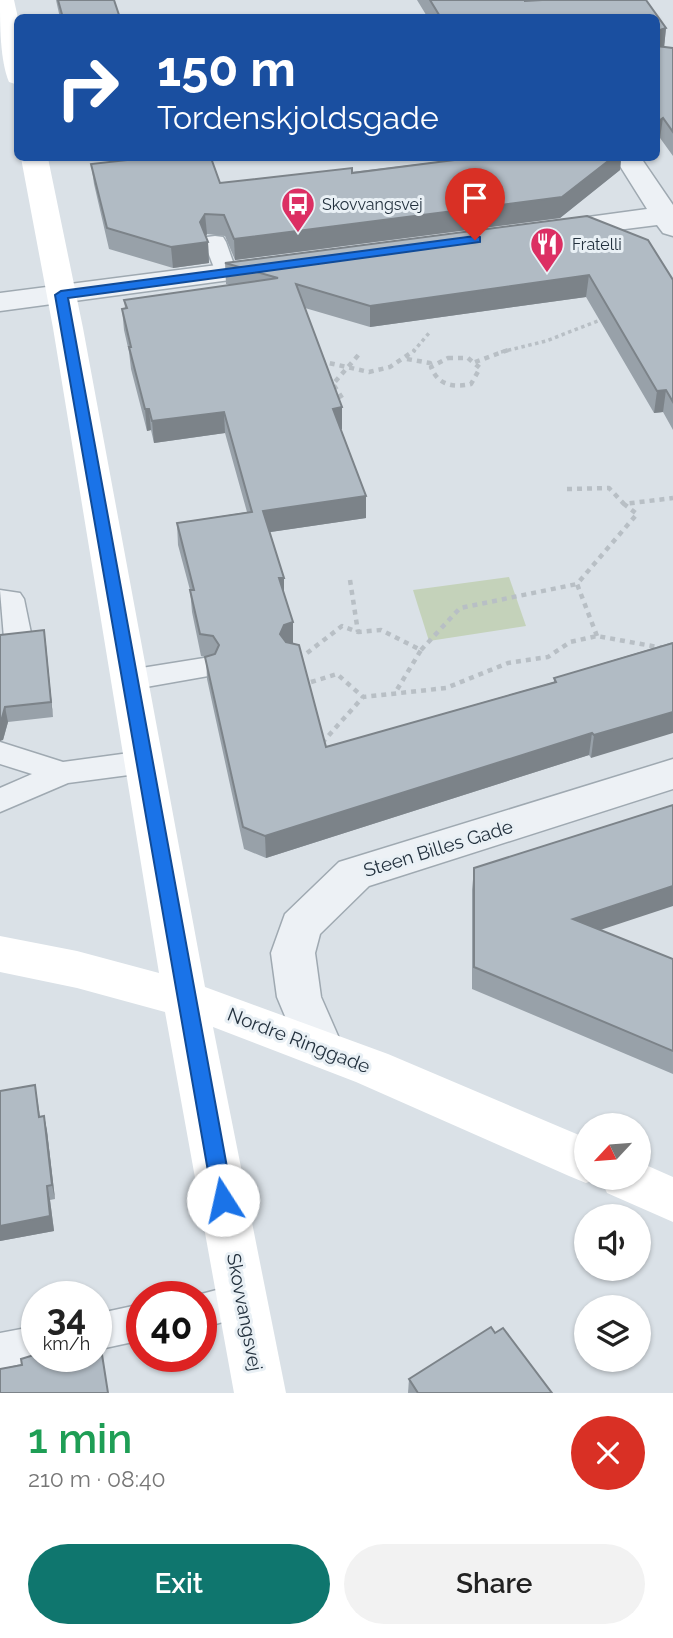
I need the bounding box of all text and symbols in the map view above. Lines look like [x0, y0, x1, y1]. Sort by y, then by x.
text: 150 m [157, 40, 296, 97]
icon: right [42, 42, 133, 133]
text: Tordenskjoldsgade [157, 99, 439, 136]
pin [445, 168, 505, 240]
icon: arrive [456, 179, 494, 217]
bus stop icon: Skovvangsvej [279, 185, 317, 234]
place label: Skovvangsvej [322, 195, 423, 214]
restaurant icon: Fratelli [528, 225, 566, 274]
place label: Fratelli [572, 235, 622, 254]
street label: Steen Billes Gade [361, 815, 515, 881]
street label: Nordre Ringgade [225, 1003, 373, 1077]
north arrow [574, 1113, 651, 1190]
map controls [574, 1113, 651, 1372]
position arrow [186, 1163, 260, 1237]
button: sound [574, 1204, 651, 1281]
street label: Skovvangsvej [223, 1251, 267, 1373]
speed limit sign: 40 [126, 1281, 217, 1372]
button: layers [574, 1295, 651, 1372]
text: 34 [47, 1297, 86, 1338]
text: km/h [43, 1333, 90, 1354]
text: 1 min [28, 1414, 132, 1463]
button: close [571, 1416, 645, 1490]
text: 210 m · 08:40 [28, 1465, 166, 1492]
button: Exit [28, 1544, 330, 1624]
button: Share [344, 1544, 645, 1624]

